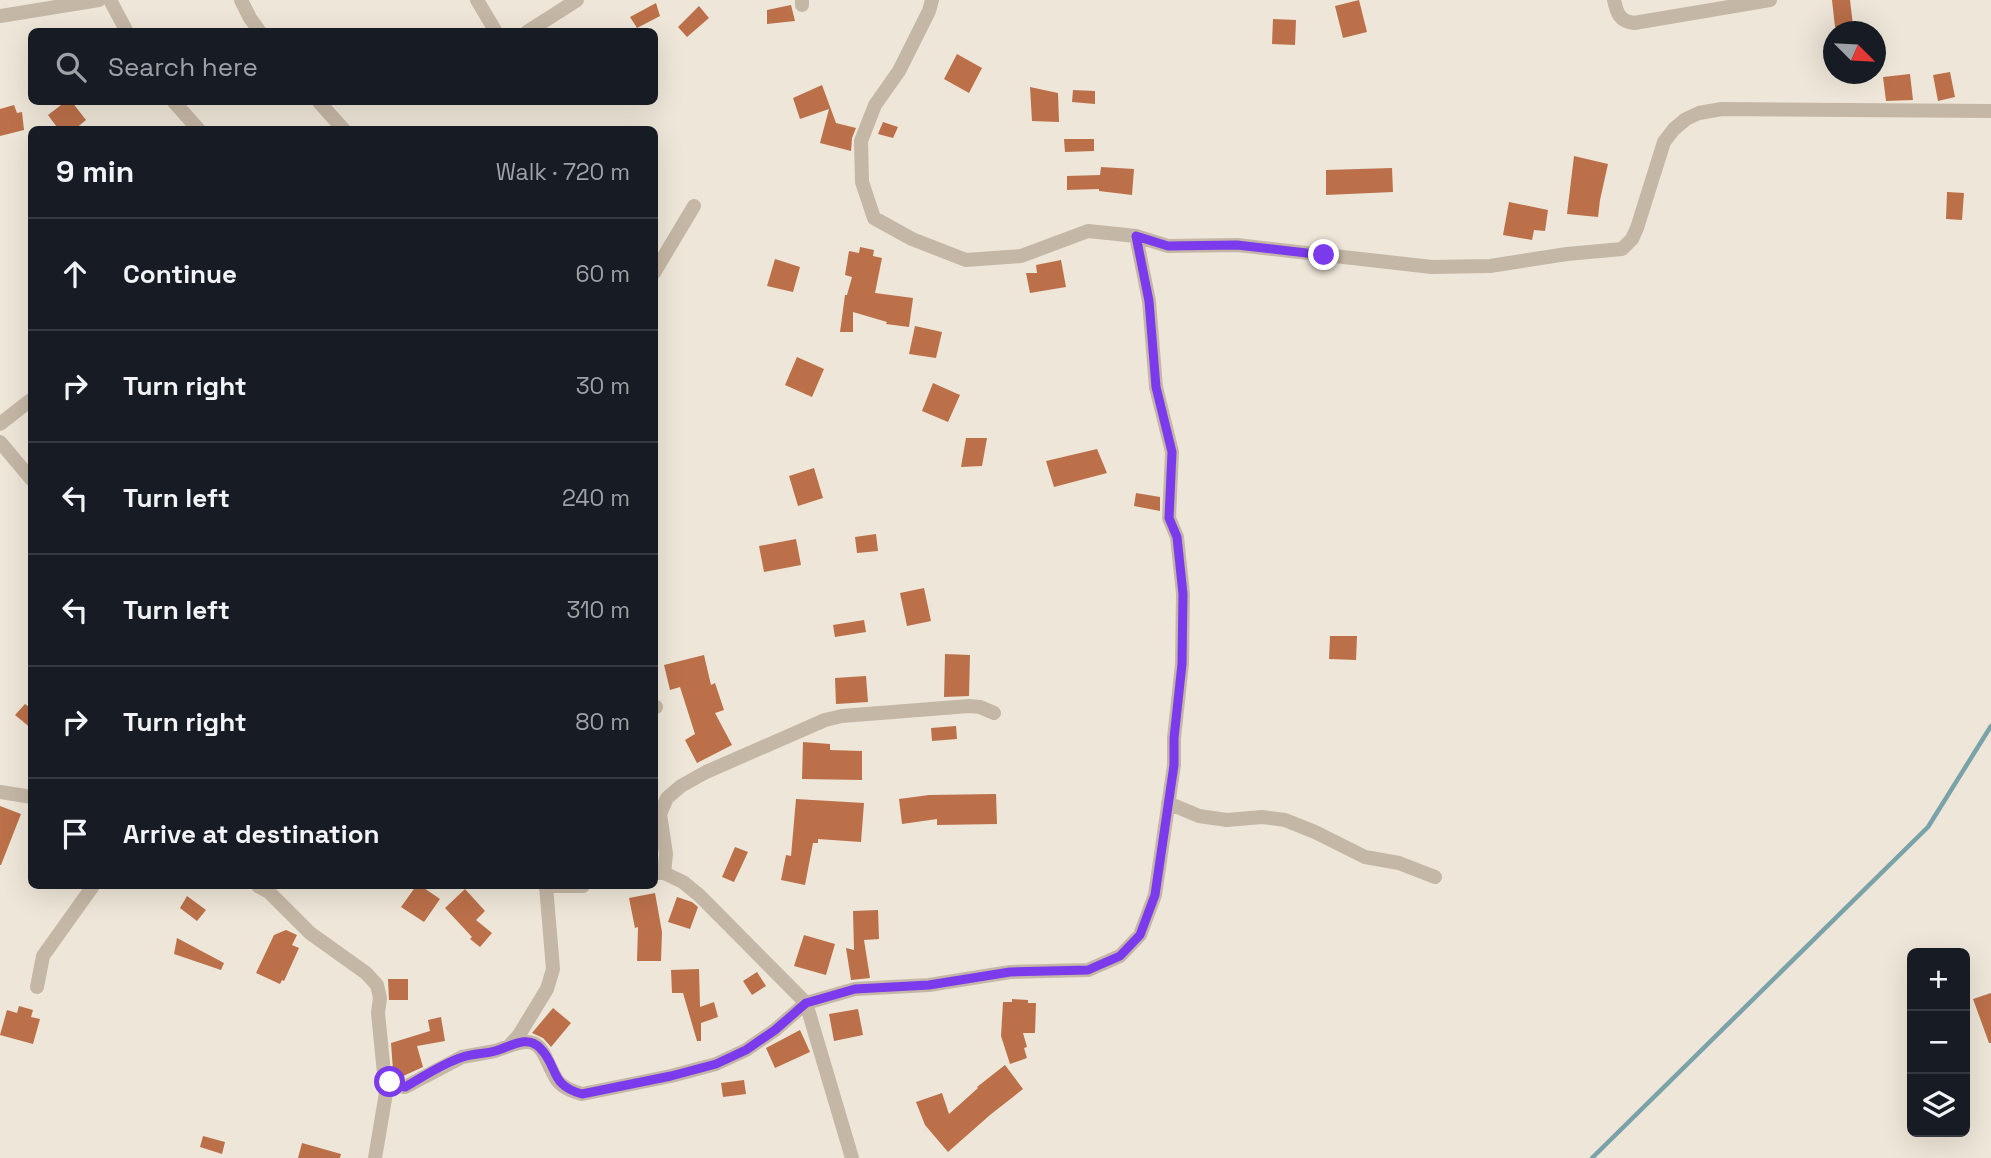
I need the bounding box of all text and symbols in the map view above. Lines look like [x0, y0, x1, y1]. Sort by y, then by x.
north arrow [1823, 21, 1886, 84]
search box [28, 28, 658, 105]
icon: search [52, 48, 90, 86]
text: Search here [108, 50, 258, 84]
text: 9 min [56, 152, 134, 191]
text: Walk · 720 m [496, 157, 630, 187]
route end [1308, 239, 1339, 270]
icon: ahead [56, 255, 94, 293]
text: Continue [123, 257, 237, 291]
text: 60 m [575, 259, 630, 289]
icon: right [56, 367, 94, 405]
text: Turn right [123, 369, 247, 403]
text: 30 m [576, 371, 630, 401]
icon: left [56, 479, 94, 517]
text: Turn left [123, 481, 230, 515]
text: 240 m [562, 483, 630, 513]
icon: left [56, 591, 94, 629]
text: Turn left [123, 593, 230, 627]
text: 310 m [566, 595, 630, 625]
icon: right [56, 703, 94, 741]
text: Turn right [123, 705, 247, 739]
text: 80 m [575, 707, 630, 737]
icon: arrive [56, 815, 94, 853]
text: Arrive at destination [123, 817, 380, 851]
map controls [1907, 948, 1970, 1137]
button: + [1907, 948, 1970, 1011]
button: − [1907, 1011, 1970, 1074]
route start [374, 1066, 405, 1097]
button: layers [1907, 1074, 1970, 1137]

